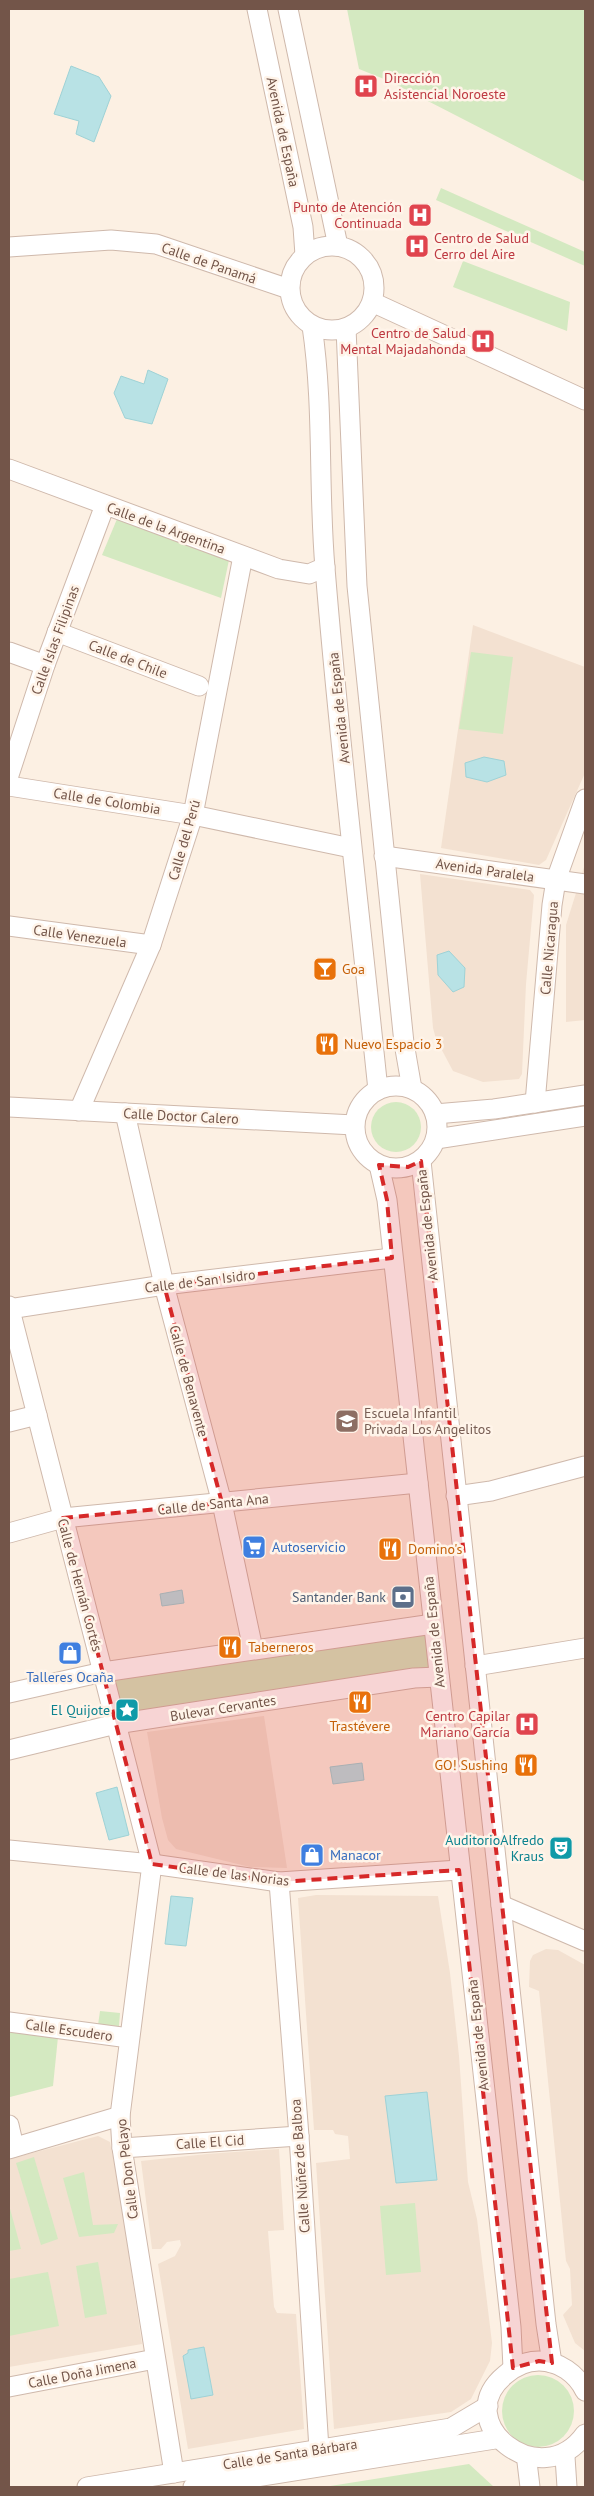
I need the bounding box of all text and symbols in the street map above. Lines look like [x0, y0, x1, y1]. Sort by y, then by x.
place label: Dirección Asistencial Noroeste [384, 69, 506, 103]
hospital icon: Dirección Asistencial Noroeste [353, 73, 379, 99]
street label: Avenida de España [263, 75, 303, 189]
place label: Punto de Atención Continuada [293, 198, 402, 232]
hospital icon: Punto de Atención Continuada [407, 202, 433, 228]
place label: Centro de Salud Cerro del Aire [434, 229, 529, 263]
hospital icon: Centro de Salud Cerro del Aire [404, 233, 430, 259]
street label: Calle de Panamá [159, 238, 259, 288]
place label: Centro de Salud Mental Majadahonda [340, 324, 466, 358]
hospital icon: Centro de Salud Mental Majadahonda [470, 328, 496, 354]
street label: Calle de la Argentina [104, 498, 228, 558]
street label: Calle Islas Filipinas [27, 583, 83, 697]
street label: Calle de Chile [86, 636, 170, 682]
street label: Avenida de España [324, 651, 354, 765]
street label: Calle de Colombia [52, 784, 162, 818]
street label: Calle del Perú [164, 798, 204, 882]
street label: Avenida Paralela [435, 854, 535, 886]
street label: Calle Nicaragua [536, 900, 562, 996]
street label: Calle Venezuela [32, 921, 128, 951]
bar icon: Goa [312, 956, 338, 982]
place label: Goa [342, 960, 365, 978]
restaurant icon: Nuevo Espacio 3 [314, 1031, 340, 1057]
place label: Nuevo Espacio 3 [344, 1035, 442, 1053]
street label: Calle Doctor Calero [123, 1104, 239, 1128]
street label: Avenida de España [412, 1168, 442, 1282]
street label: Calle de San Isidro [144, 1265, 256, 1297]
street label: Calle de Benavente [165, 1323, 213, 1439]
place label: Escuela Infantil Privada Los Angelitos [364, 1404, 491, 1438]
school or university icon: Escuela Infantil Privada Los Angelitos [334, 1408, 360, 1434]
street label: Calle de Santa Ana [156, 1489, 270, 1519]
street label: Calle de Hernán Cortés [54, 1516, 106, 1654]
supermarket icon: Autoservicio [241, 1534, 267, 1560]
restaurant icon: Domino's [377, 1536, 403, 1562]
place label: Autoservicio [272, 1538, 346, 1556]
place label: Domino's [408, 1540, 462, 1558]
street label: Avenida de España [419, 1575, 449, 1689]
bank icon: Santander Bank [390, 1584, 416, 1610]
place label: Santander Bank [292, 1588, 386, 1606]
restaurant icon: Taberneros [217, 1634, 243, 1660]
place label: Taberneros [248, 1638, 314, 1656]
shop icon: Talleres Ocaña [57, 1640, 83, 1666]
place label: Talleres Ocaña [26, 1668, 114, 1686]
restaurant icon: Trastévere [347, 1689, 373, 1715]
street label: Bulevar Cervantes [169, 1691, 277, 1725]
place icon: El Quijote [114, 1697, 140, 1723]
place label: El Quijote [51, 1701, 110, 1719]
place label: Centro Capilar Mariano García [420, 1707, 510, 1741]
hospital icon: Centro Capilar Mariano García [514, 1711, 540, 1737]
place label: Trastévere [330, 1717, 390, 1735]
restaurant icon: GO! Sushing [513, 1752, 539, 1778]
place label: GO! Sushing [434, 1756, 508, 1774]
place label: AuditorioAlfredo Kraus [445, 1831, 544, 1865]
theatre icon: AuditorioAlfredo Kraus [548, 1835, 574, 1861]
shop icon: Manacor [299, 1842, 325, 1868]
place label: Manacor [330, 1846, 381, 1864]
street label: Calle de las Norias [178, 1858, 290, 1890]
street label: Avenida de España [463, 1978, 493, 2092]
street label: Calle Escudero [24, 2015, 114, 2045]
street label: Calle Núñez de Balboa [286, 2098, 314, 2234]
street label: Calle Don Pelayo [112, 2118, 142, 2220]
street label: Calle El Cid [175, 2131, 245, 2153]
street label: Calle Doña Jimena [26, 2354, 138, 2392]
street label: Calle de Santa Bárbara [222, 2434, 358, 2474]

